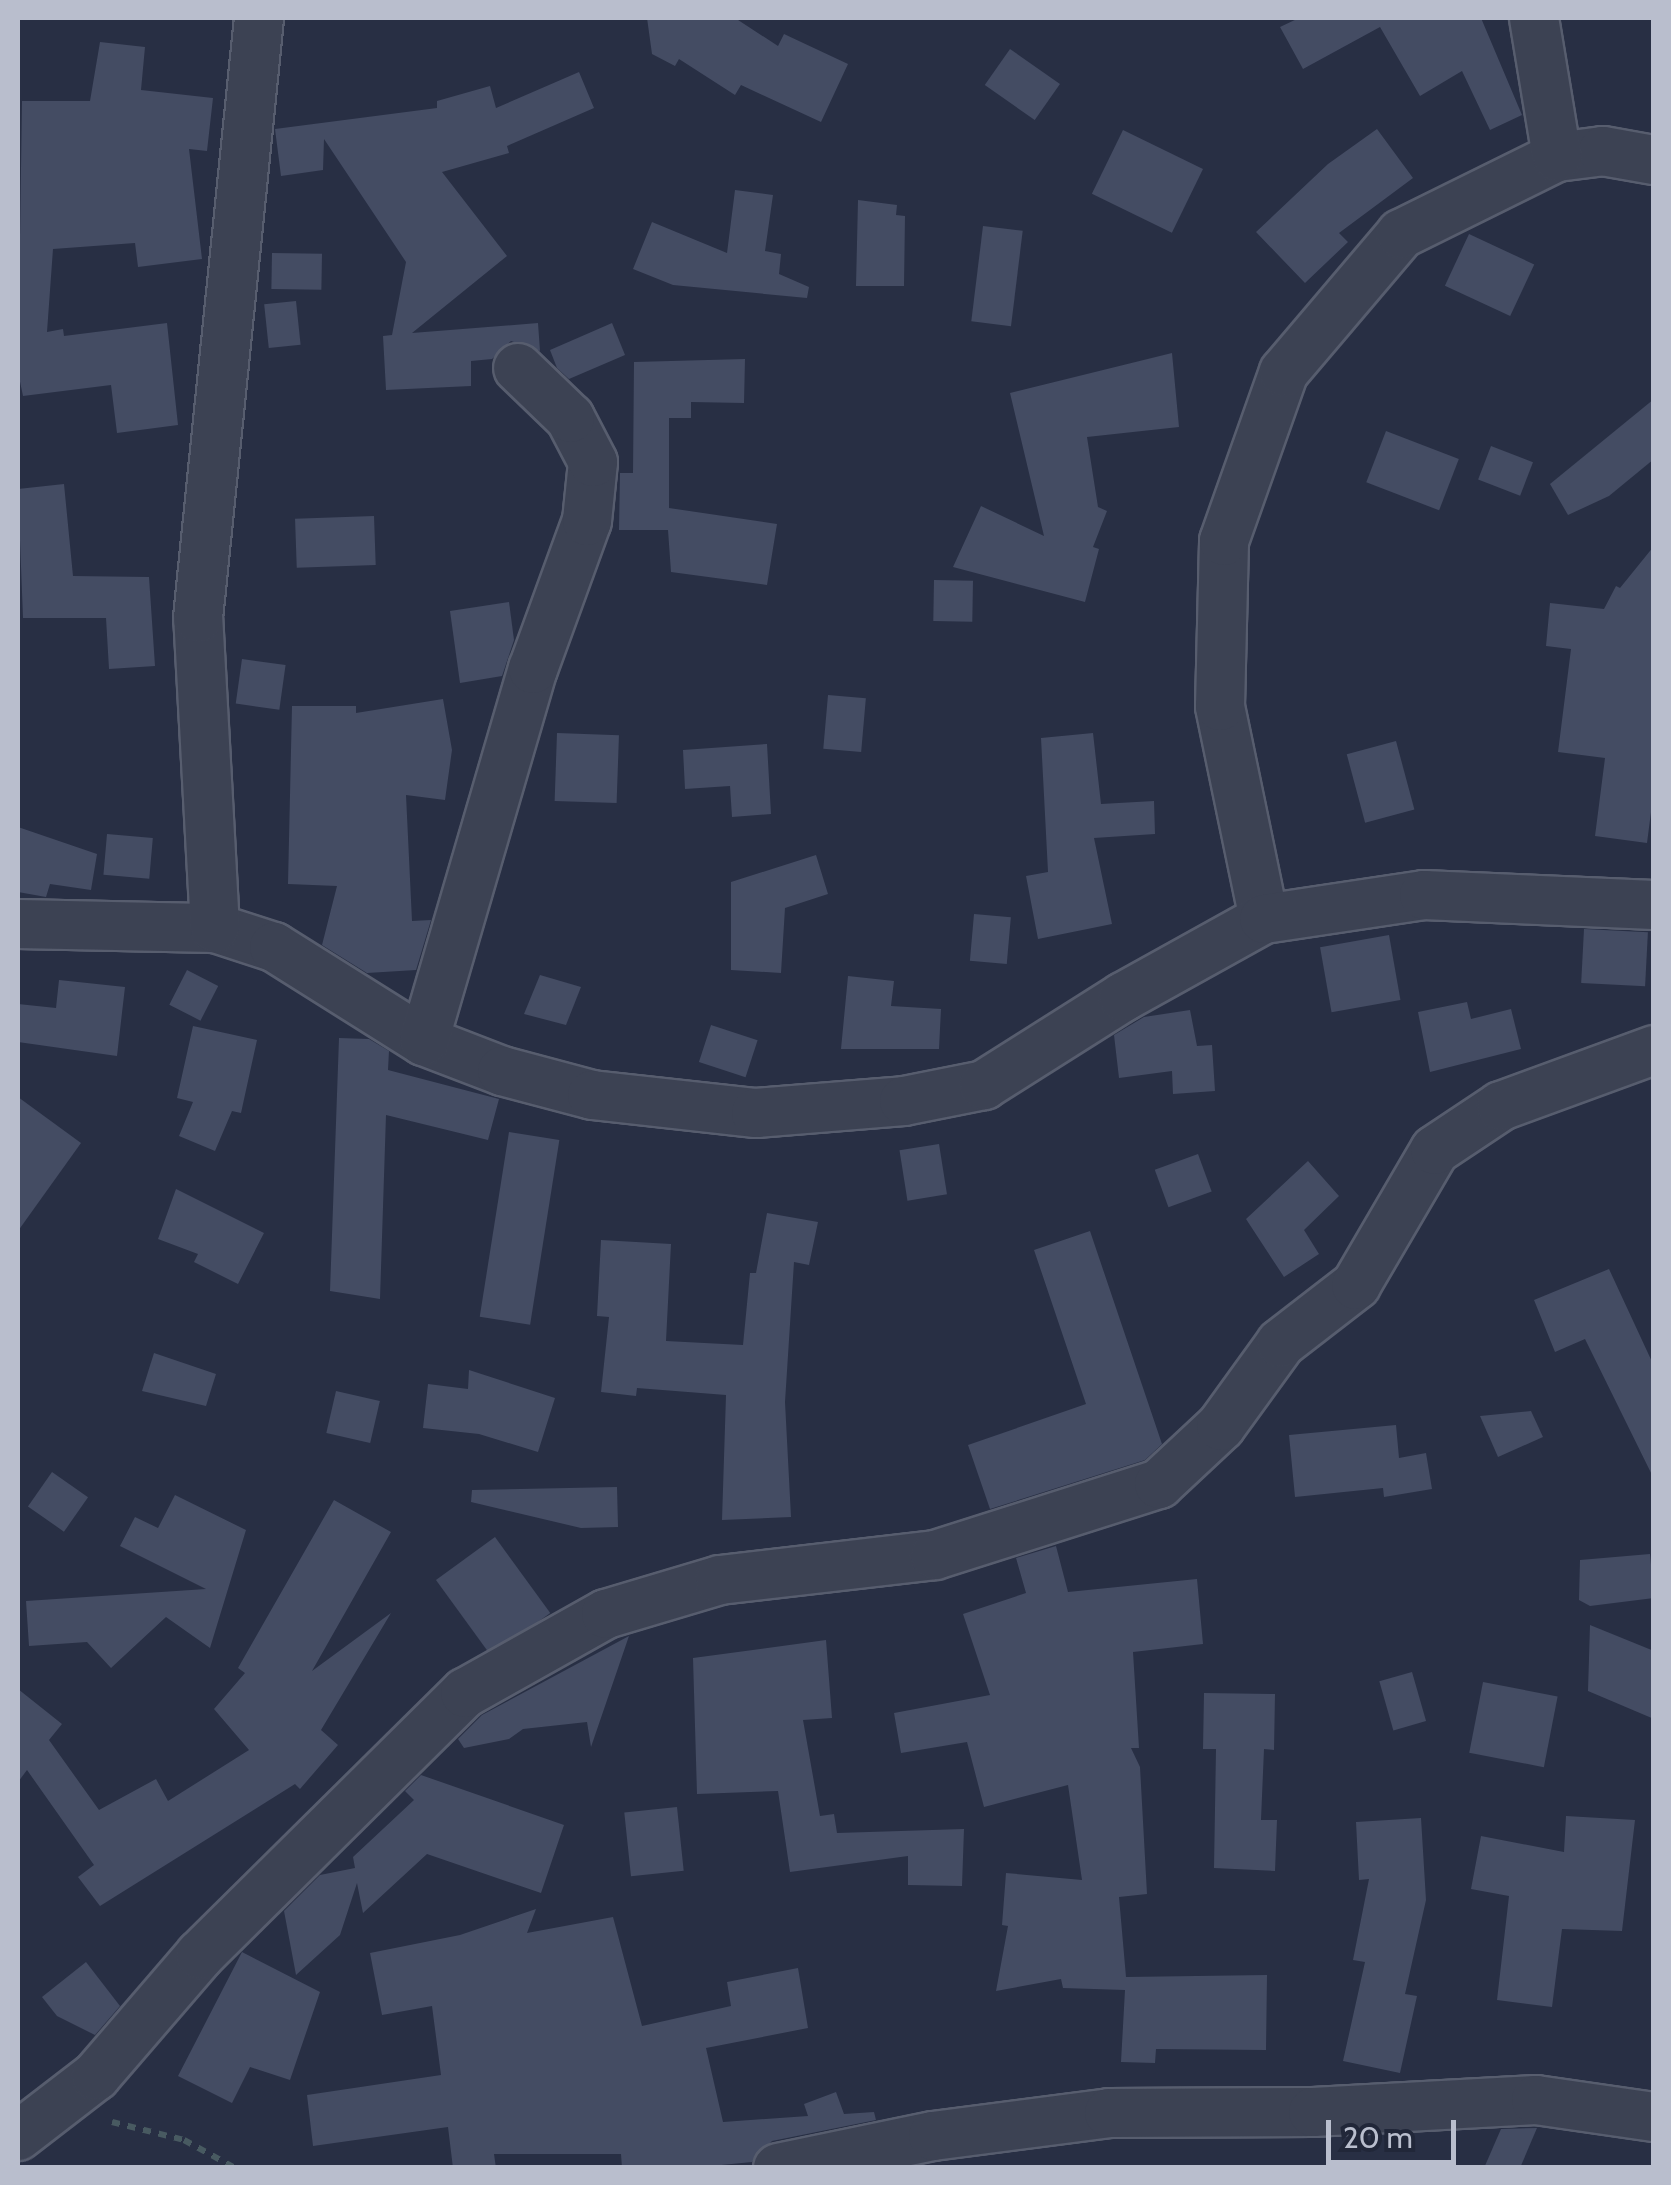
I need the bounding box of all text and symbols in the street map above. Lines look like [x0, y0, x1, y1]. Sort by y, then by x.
scale bar [1331, 2100, 1461, 2162]
text: 20 m [1343, 2119, 1413, 2156]

